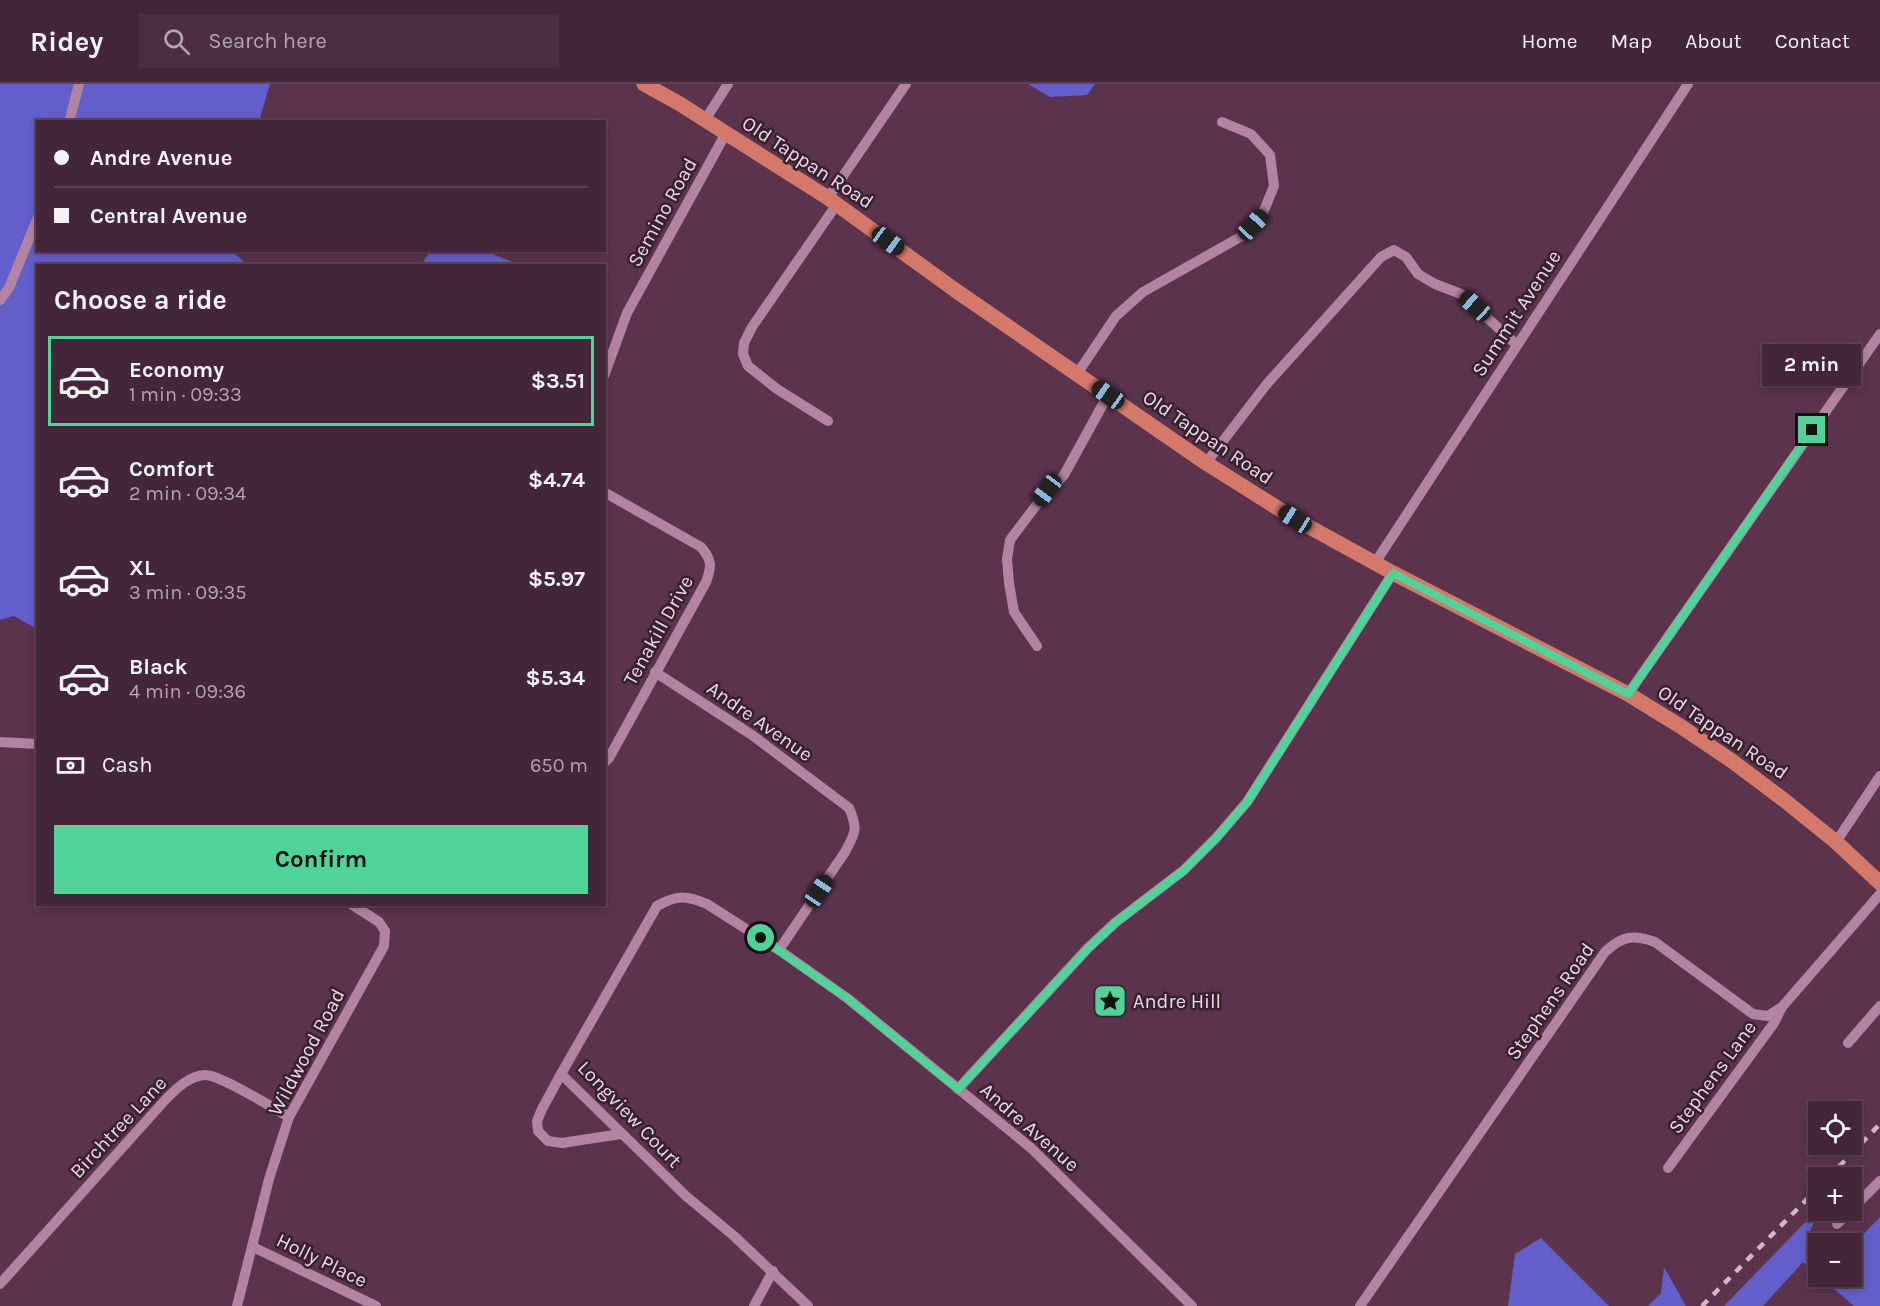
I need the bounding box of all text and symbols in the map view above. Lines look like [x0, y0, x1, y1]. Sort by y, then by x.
search box [139, 14, 559, 68]
text: Ridey [30, 25, 103, 58]
icon: search [160, 25, 193, 58]
text: Search here [208, 28, 327, 54]
text: Home [1522, 29, 1578, 53]
text: Map [1611, 29, 1652, 53]
text: About [1685, 29, 1742, 53]
text: Contact [1775, 29, 1850, 53]
street label: Old Tappan Road [738, 111, 878, 213]
text: Andre Avenue [90, 145, 232, 171]
street label: Semino Road [623, 154, 702, 271]
text: Central Avenue [90, 203, 247, 229]
car [1234, 206, 1272, 244]
car [868, 223, 908, 259]
street label: Summit Avenue [1467, 246, 1566, 381]
text: Choose a ride [54, 284, 227, 316]
car [1456, 287, 1494, 325]
callout: 2 min [1762, 343, 1862, 385]
text: 2 min [1784, 353, 1839, 376]
icon: car [57, 354, 111, 408]
text: Economy [129, 357, 224, 383]
text: $3.51 [531, 368, 585, 394]
car [1088, 377, 1128, 413]
text: 1 min · 09:33 [129, 383, 242, 406]
street label: Old Tappan Road [1138, 385, 1277, 489]
route end [1798, 416, 1825, 443]
icon: car [57, 453, 111, 507]
text: Comfort [129, 456, 214, 482]
text: $4.74 [528, 467, 585, 493]
car [1029, 470, 1065, 510]
text: 2 min · 09:34 [129, 482, 246, 505]
car [1275, 502, 1315, 536]
icon: car [57, 552, 111, 606]
text: XL [129, 555, 155, 581]
text: $5.97 [528, 566, 585, 592]
street label: Tenakill Drive [619, 571, 698, 689]
text: 3 min · 09:35 [129, 581, 247, 604]
icon: car [57, 651, 111, 705]
text: Black [129, 654, 188, 680]
text: $5.34 [526, 665, 585, 691]
street label: Andre Avenue [703, 677, 817, 766]
text: 4 min · 09:36 [129, 680, 246, 703]
street label: Old Tappan Road [1653, 680, 1792, 784]
icon: cash [54, 749, 87, 782]
text: Cash [102, 752, 152, 778]
text: 650 m [530, 754, 588, 777]
button: Confirm [54, 825, 588, 894]
car [801, 871, 837, 911]
route start [747, 924, 774, 951]
street label: Stephens Road [1502, 938, 1599, 1064]
place icon: Andre Hill [1092, 983, 1128, 1019]
street label: Wildwood Road [263, 985, 350, 1120]
place label: Andre Hill [1133, 990, 1221, 1013]
street label: Stephens Lane [1664, 1016, 1761, 1138]
street label: Longview Court [573, 1056, 687, 1173]
street label: Birchtree Lane [65, 1072, 171, 1183]
street label: Andre Avenue [976, 1078, 1084, 1177]
map controls [1808, 1101, 1862, 1287]
button: locate [1808, 1101, 1862, 1155]
button: + [1808, 1167, 1862, 1221]
street label: Holly Place [273, 1229, 371, 1292]
button: − [1808, 1233, 1862, 1287]

